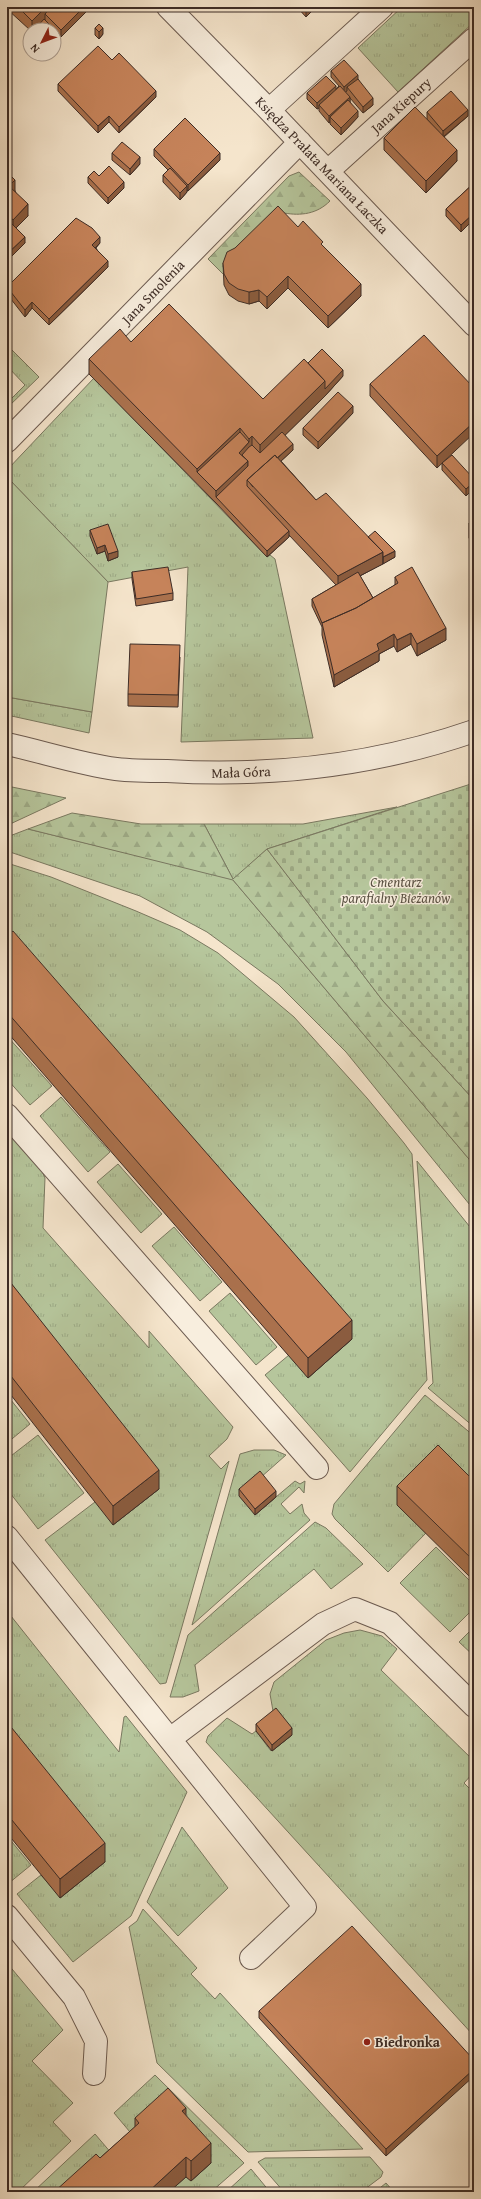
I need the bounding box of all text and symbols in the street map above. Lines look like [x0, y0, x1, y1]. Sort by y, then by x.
north arrow [22, 22, 62, 62]
text: N [26, 40, 43, 57]
street label: Jana Kiepury [365, 72, 436, 139]
street label: Księdza Prałata Mariana Łaczka [251, 92, 393, 238]
street label: Jana Smolenia [116, 255, 189, 330]
street label: Mała Góra [211, 761, 271, 783]
park label: Cmentarz parafialny Bieżanów [341, 872, 450, 908]
place label: Biedronka [375, 2032, 441, 2052]
marker: Biedronka [362, 2037, 372, 2047]

